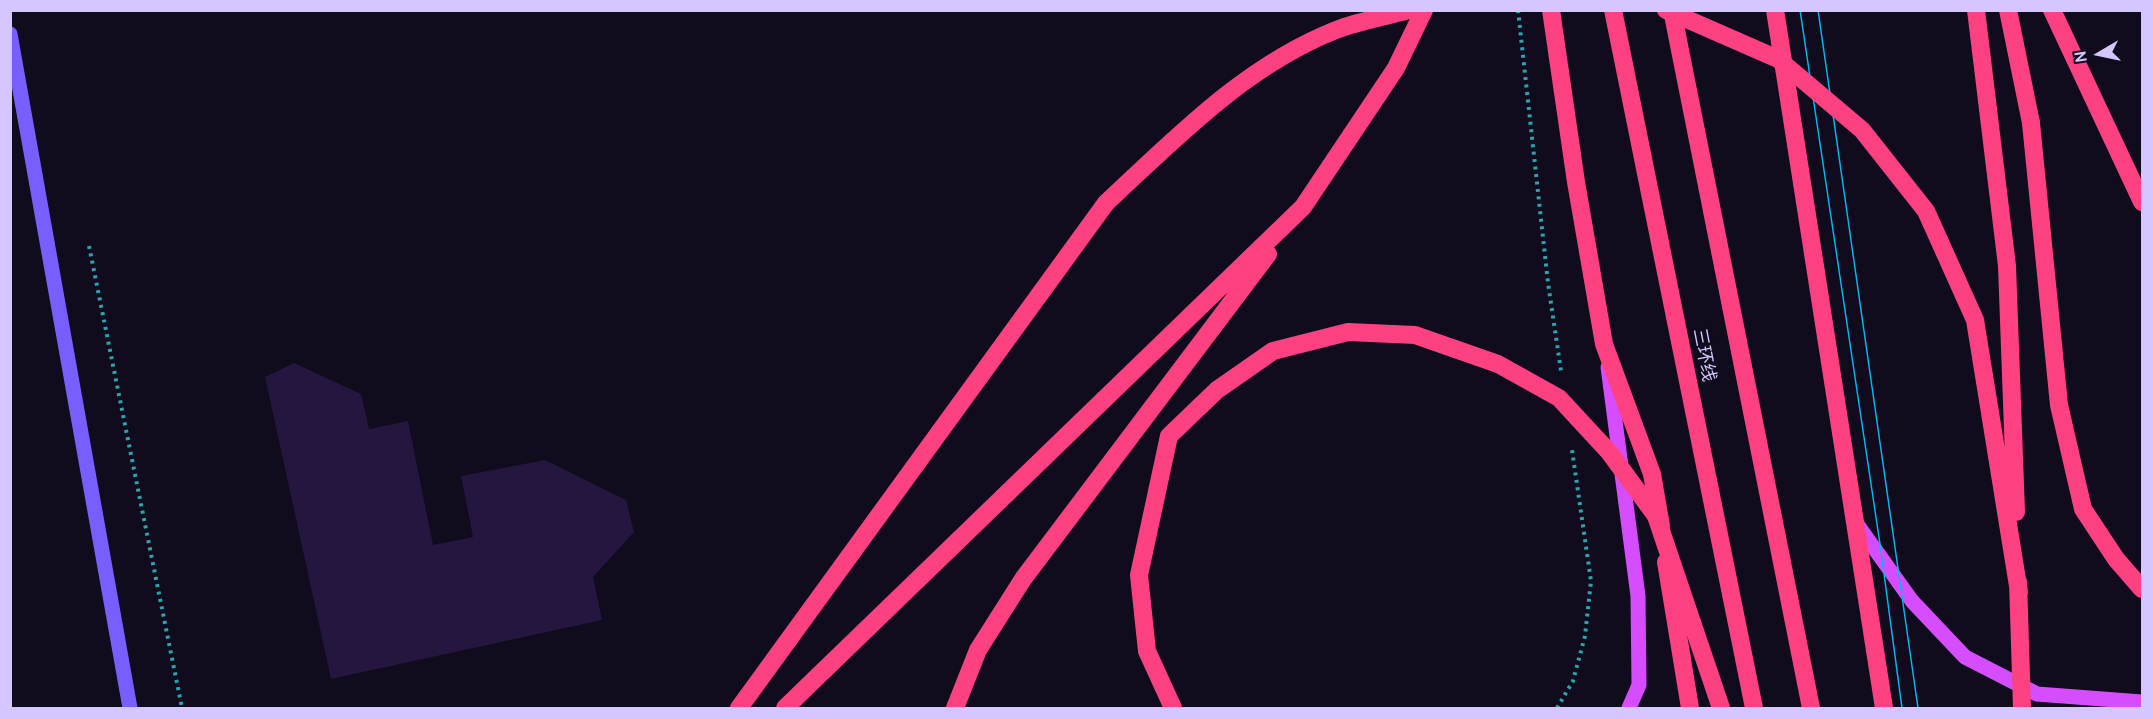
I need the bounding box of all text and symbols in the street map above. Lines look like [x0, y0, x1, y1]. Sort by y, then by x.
north arrow [2069, 24, 2129, 84]
text: N [2070, 50, 2091, 64]
street label: 三环线 [1688, 326, 1720, 384]

